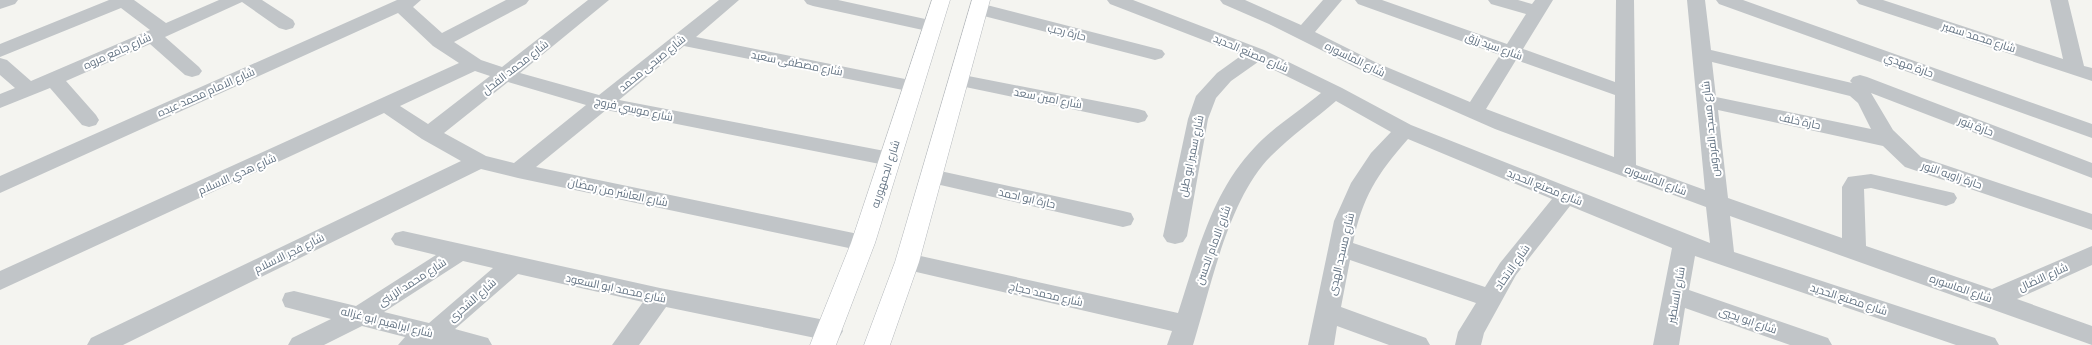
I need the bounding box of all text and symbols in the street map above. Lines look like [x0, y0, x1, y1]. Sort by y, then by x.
street label: شارع محمد سمير [1939, 18, 2017, 56]
street label: حارة رجب [1046, 20, 1088, 44]
street label: شارع سيد رزق [1463, 29, 1525, 64]
street label: شارع جامع مروه [81, 30, 153, 73]
street label: شارع مصنع الحديد [1211, 31, 1291, 76]
street label: شارع صبحى محمد [616, 32, 689, 95]
street label: شارع محمد الفحل [479, 37, 552, 98]
street label: شارع الماسوره [1322, 38, 1387, 80]
street label: شارع مصطفى سعيد [750, 47, 844, 80]
street label: حارة مهدي [1882, 50, 1935, 82]
street label: شارع الامام محمد عبده [155, 64, 257, 121]
street label: شارع مسجد الفردوس [1698, 80, 1723, 178]
street label: شارع امين سعد [1012, 85, 1083, 112]
street label: شارع موسي فروج [593, 94, 675, 125]
street label: حارة خلف [1778, 110, 1822, 132]
street label: حارة بنور [1955, 113, 1996, 139]
street label: شارع سمير ابو طبل [1175, 114, 1207, 198]
street label: شارع الجمهوريه [867, 138, 904, 210]
street label: شارع هدي الاسلام [196, 150, 279, 199]
street label: حارة زاويه النور [1919, 158, 1984, 192]
street label: شارع الماسوره [1623, 162, 1689, 199]
street label: شارع مصنع الحديد [1505, 165, 1585, 209]
street label: شارع العاشر من رمضان [566, 175, 669, 210]
street label: حارة ابو احمد [997, 185, 1057, 211]
street label: شارع الامام الحسن [1192, 204, 1235, 287]
street label: شارع مسجد الهدى [1325, 211, 1358, 297]
street label: شارع فجر الاسلام [252, 230, 327, 277]
street label: شارع الاتحاد [1491, 242, 1533, 293]
street label: شارع محمد الزينى [375, 255, 449, 310]
street label: شارع النضال [2016, 260, 2070, 295]
street label: شارع السنطير [1664, 266, 1689, 326]
street label: شارع محمد ابو السعود [564, 271, 667, 306]
street label: شارع الماسوره [1928, 271, 1994, 306]
street label: شارع الشحرى [445, 275, 500, 325]
street label: شارع محمد حجاج [1007, 279, 1084, 310]
street label: شارع مصنع الحديد [1808, 280, 1889, 319]
street label: شارع ابراهيم ابو غزاله [339, 304, 435, 341]
street label: شارع ابو يحيي [1717, 304, 1779, 337]

